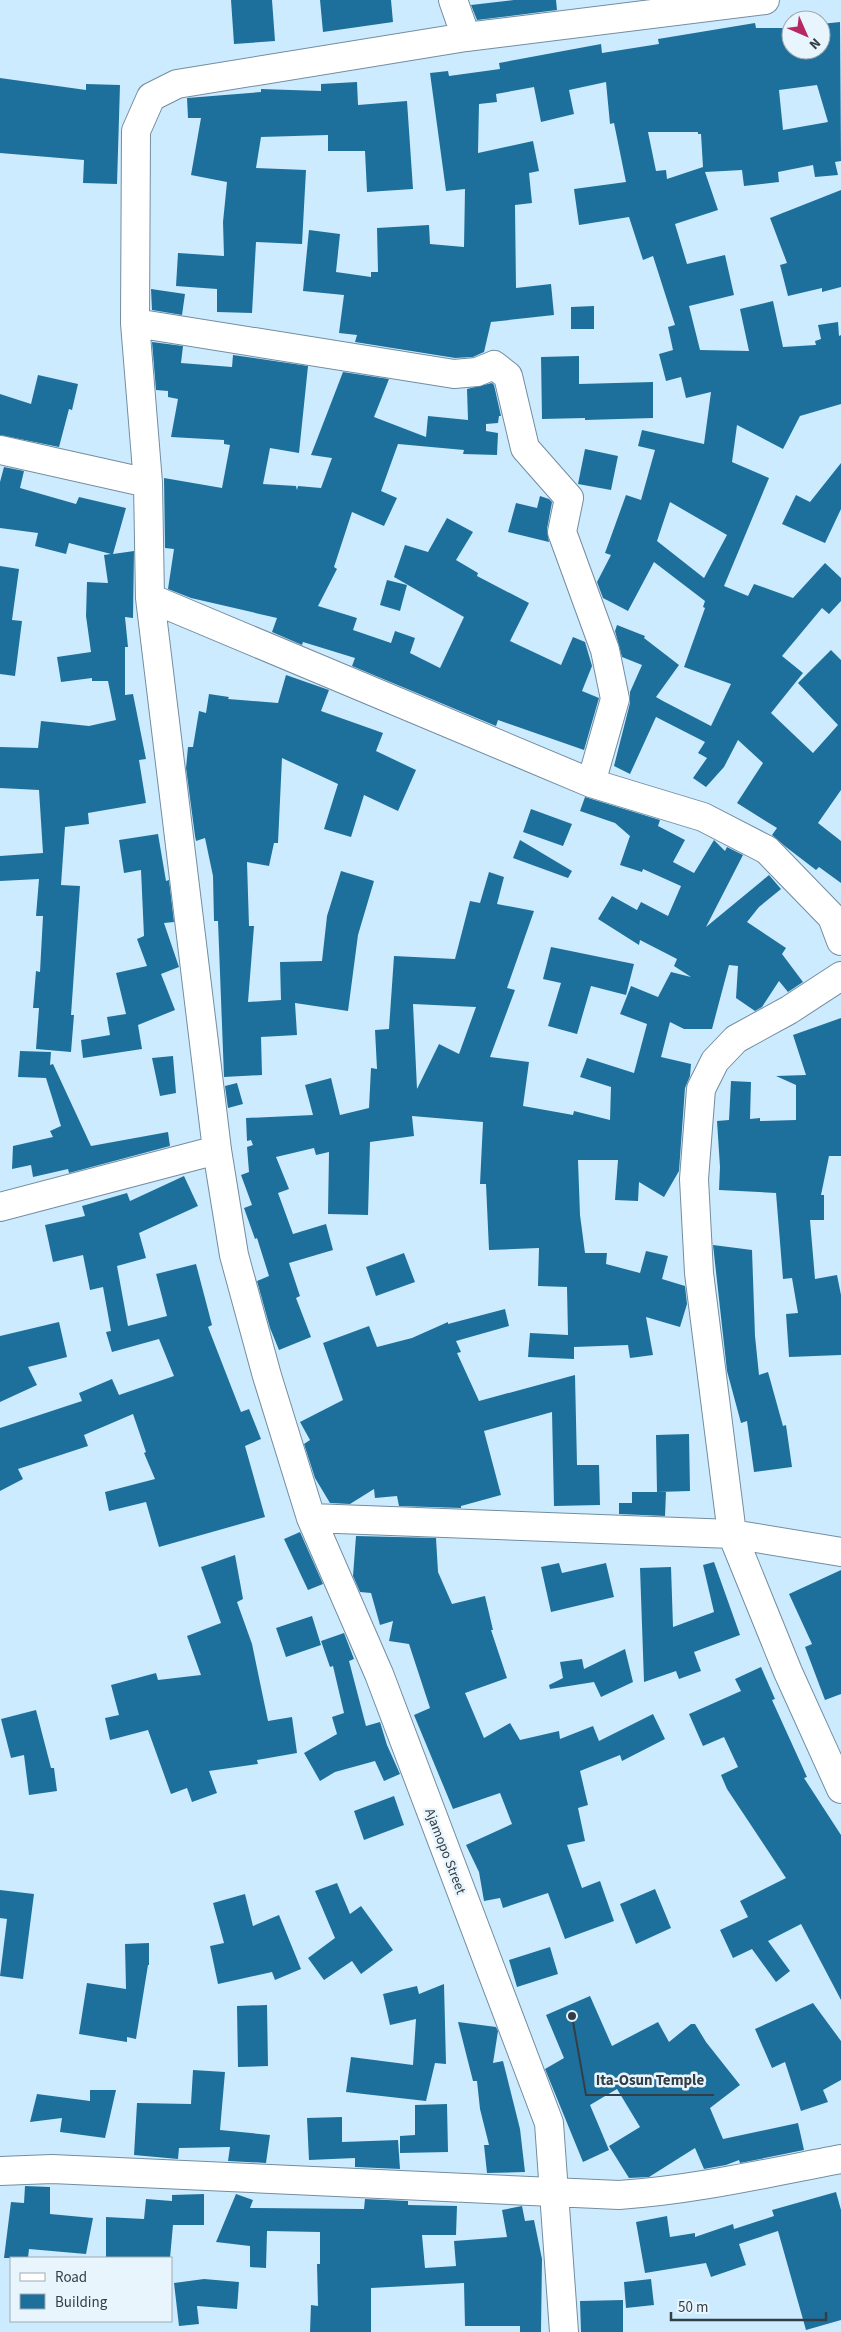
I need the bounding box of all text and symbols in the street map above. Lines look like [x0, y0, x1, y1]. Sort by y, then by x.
north arrow [781, 10, 831, 60]
text: N [804, 33, 825, 54]
street label: Ajamopo Street [420, 1806, 471, 1897]
callout: Ita-Osun Temple [586, 2065, 714, 2095]
text: Ita-Osun Temple [596, 2070, 704, 2091]
legend [10, 2257, 172, 2322]
text: Road [55, 2267, 87, 2288]
scale bar [671, 2290, 826, 2322]
text: Building [55, 2292, 108, 2313]
text: 50 m [678, 2297, 708, 2318]

